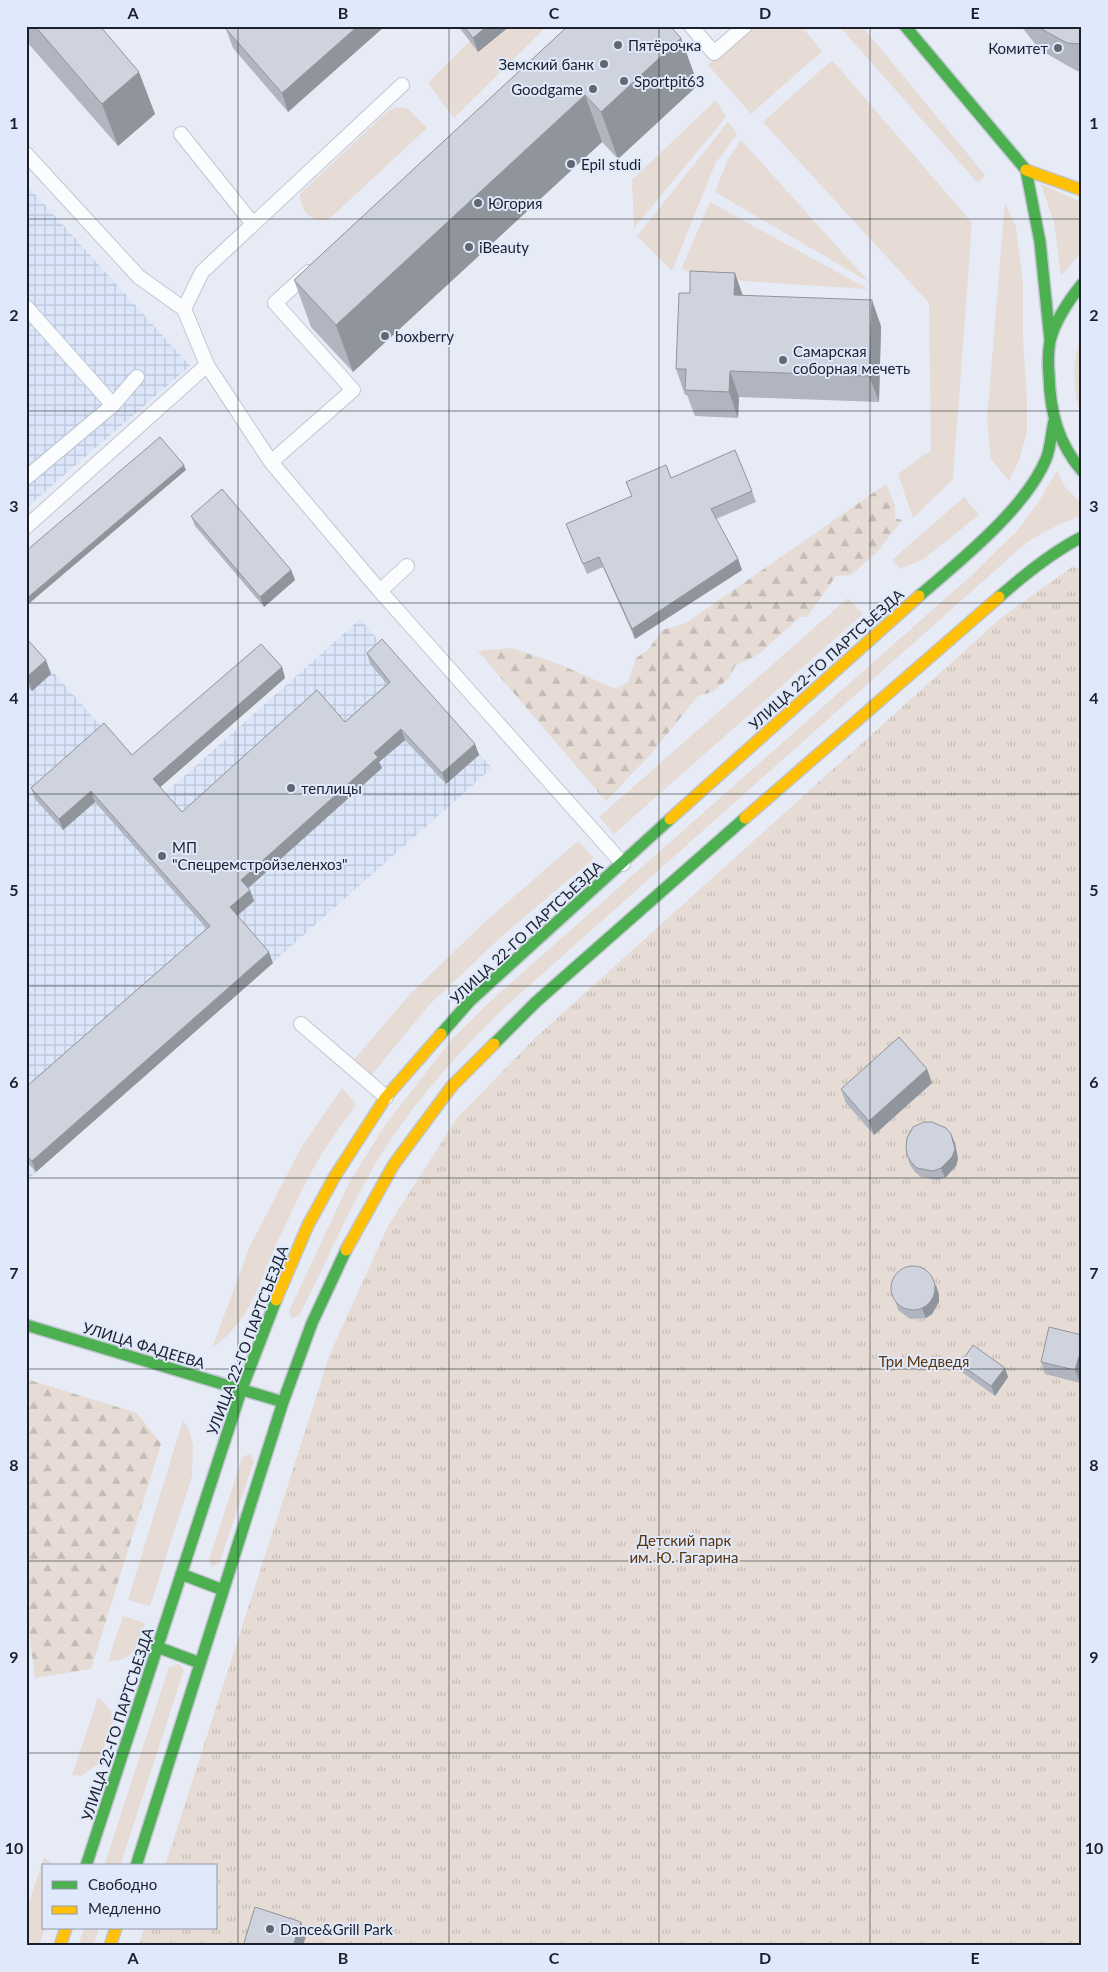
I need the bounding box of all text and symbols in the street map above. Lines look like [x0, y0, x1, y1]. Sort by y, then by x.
text: A [126, 3, 139, 22]
text: B [338, 3, 348, 22]
text: C [549, 3, 560, 22]
text: D [759, 3, 771, 22]
text: E [970, 3, 980, 22]
place label: Пятёрочка [628, 36, 701, 54]
marker: Пятёрочка [612, 39, 624, 51]
place label: Комитет [988, 39, 1048, 57]
marker: Комитет [1052, 42, 1064, 54]
place label: Земский банк [499, 55, 594, 73]
marker: Земский банк [598, 58, 610, 70]
place label: Sportpit63 [634, 72, 705, 90]
marker: Sportpit63 [618, 75, 630, 87]
place label: Goodgame [511, 80, 583, 98]
marker: Goodgame [587, 83, 599, 95]
text: 1 [9, 113, 19, 132]
text: 1 [1089, 113, 1099, 132]
place label: Epil studi [581, 155, 641, 173]
marker: Epil studi [565, 158, 577, 170]
place label: Югория [488, 194, 542, 212]
marker: Югория [472, 197, 484, 209]
place label: iBeauty [479, 238, 529, 256]
marker: iBeauty [463, 241, 475, 253]
text: 2 [9, 305, 19, 324]
text: 2 [1089, 305, 1099, 324]
place label: boxberry [395, 327, 454, 345]
marker: boxberry [379, 330, 391, 342]
place label: Самарская соборная мечеть [793, 342, 910, 377]
marker: Самарская соборная мечеть [777, 354, 789, 366]
text: 3 [9, 496, 19, 515]
text: 3 [1089, 496, 1099, 515]
street label: УЛИЦА 22-ГО ПАРТСЪЕЗДА [745, 584, 908, 733]
text: 4 [9, 688, 19, 707]
text: 4 [1089, 688, 1099, 707]
place label: теплицы [301, 779, 362, 797]
marker: теплицы [285, 782, 297, 794]
place label: МП "Спецремстройзеленхоз" [172, 838, 348, 873]
marker: МП "Спецремстройзеленхоз" [156, 850, 168, 862]
street label: УЛИЦА 22-ГО ПАРТСЪЕЗДА [446, 856, 607, 1007]
text: 5 [9, 880, 19, 899]
text: 5 [1089, 880, 1099, 899]
text: 6 [9, 1072, 19, 1091]
text: 6 [1089, 1072, 1099, 1091]
street label: УЛИЦА 22-ГО ПАРТСЪЕЗДА [202, 1242, 292, 1437]
text: 7 [9, 1263, 19, 1282]
text: 7 [1089, 1263, 1099, 1282]
street label: УЛИЦА ФАДЕЕВА [81, 1318, 208, 1372]
park label: Три Медведя [879, 1352, 969, 1370]
text: 8 [9, 1455, 19, 1474]
text: 8 [1089, 1455, 1099, 1474]
park label: Детский парк им. Ю. Гагарина [629, 1531, 739, 1566]
street label: УЛИЦА 22-ГО ПАРТСЪЕЗДА [77, 1624, 157, 1823]
text: 9 [9, 1647, 19, 1666]
text: 9 [1089, 1647, 1099, 1666]
text: 10 [5, 1838, 23, 1857]
text: 10 [1085, 1838, 1103, 1857]
legend [42, 1864, 218, 1930]
text: Свободно [88, 1875, 157, 1893]
text: Медленно [88, 1899, 161, 1917]
place label: Dance&Grill Park [280, 1920, 393, 1938]
marker: Dance&Grill Park [264, 1923, 276, 1935]
text: A [126, 1948, 139, 1967]
text: B [338, 1948, 348, 1967]
text: C [549, 1948, 560, 1967]
text: D [759, 1948, 771, 1967]
text: E [970, 1948, 980, 1967]

